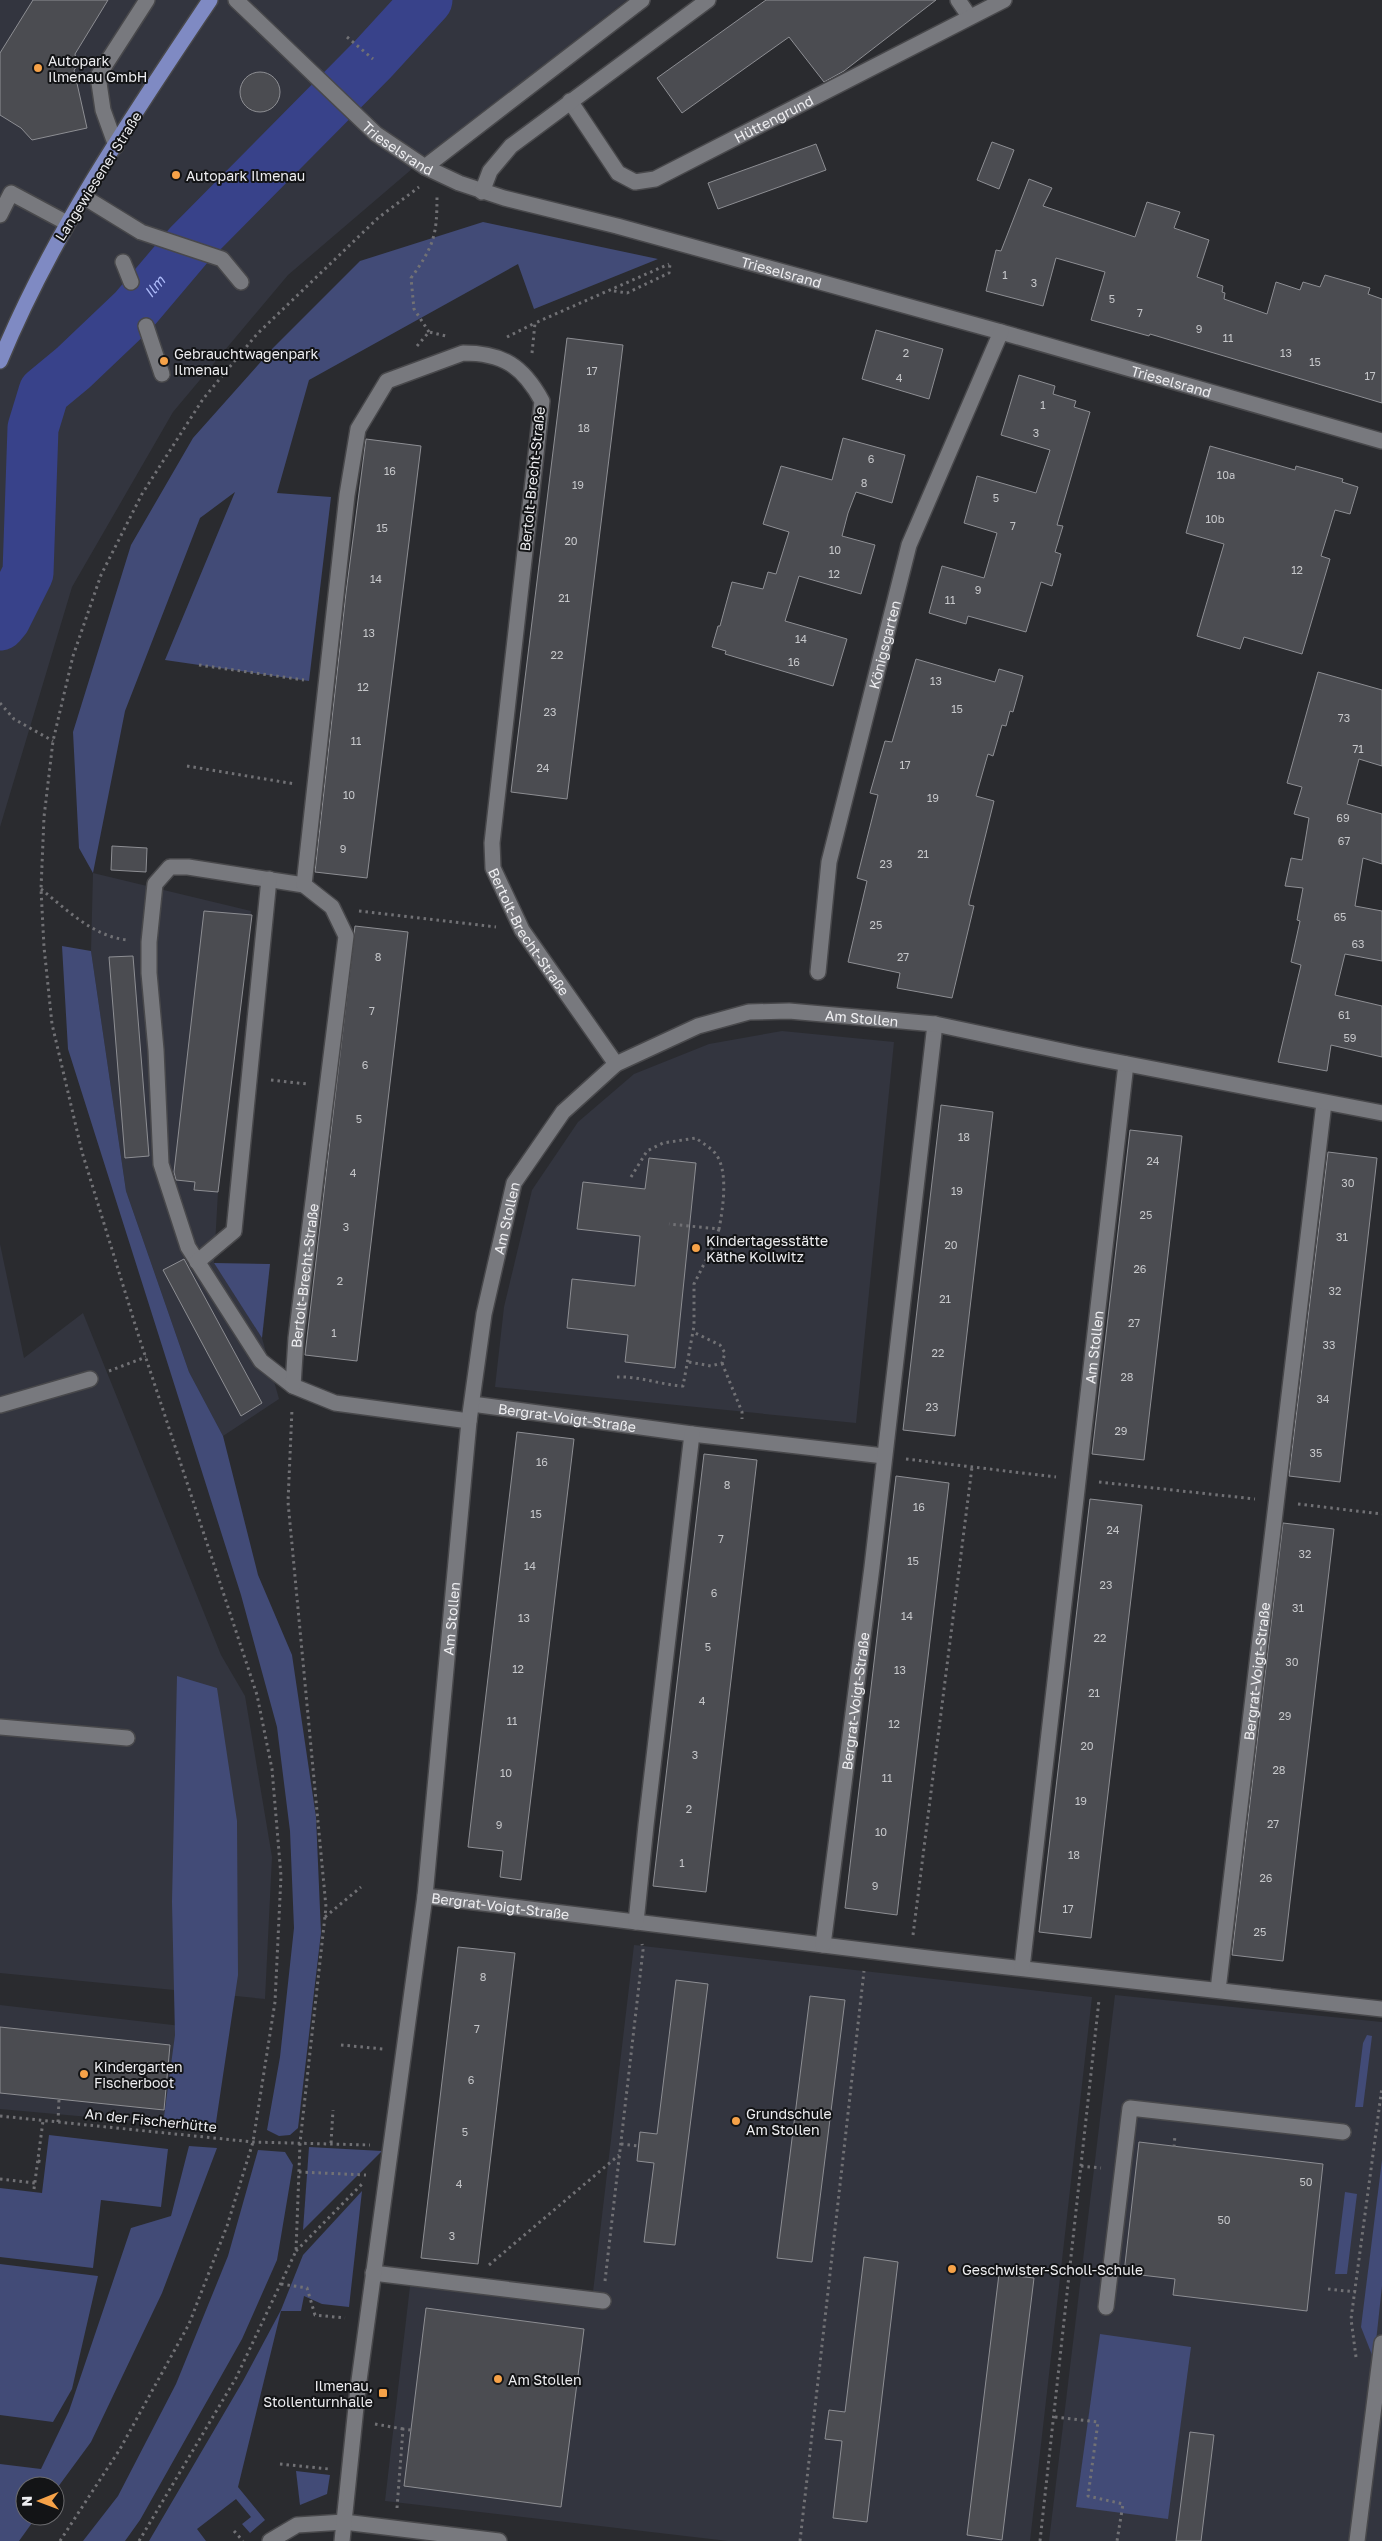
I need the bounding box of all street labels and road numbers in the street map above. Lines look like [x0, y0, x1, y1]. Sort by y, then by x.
street label: Hüttengrund [731, 91, 816, 146]
street label: Langewiesener Straße [51, 108, 145, 244]
street label: Trieselsrand [359, 117, 436, 178]
street label: Trieselsrand [739, 252, 824, 291]
street label: Trieselsrand [1129, 361, 1214, 400]
street label: Bertolt-Brecht-Straße [516, 406, 548, 552]
street label: Königsgarten [865, 598, 903, 691]
street label: Bertolt-Brecht-Straße [486, 865, 574, 998]
street label: Am Stollen [824, 1006, 899, 1029]
street label: Am Stollen [490, 1180, 522, 1256]
street label: Bertolt-Brecht-Straße [287, 1202, 321, 1348]
street label: Am Stollen [1081, 1310, 1106, 1385]
street label: Bergrat-Voigt-Straße [497, 1399, 637, 1435]
street label: Am Stollen [439, 1581, 463, 1656]
street label: Bergrat-Voigt-Straße [1239, 1601, 1273, 1741]
street label: Bergrat-Voigt-Straße [837, 1631, 872, 1771]
street label: Bergrat-Voigt-Straße [430, 1888, 570, 1922]
street label: An der Fischerhütte [84, 2105, 218, 2135]

